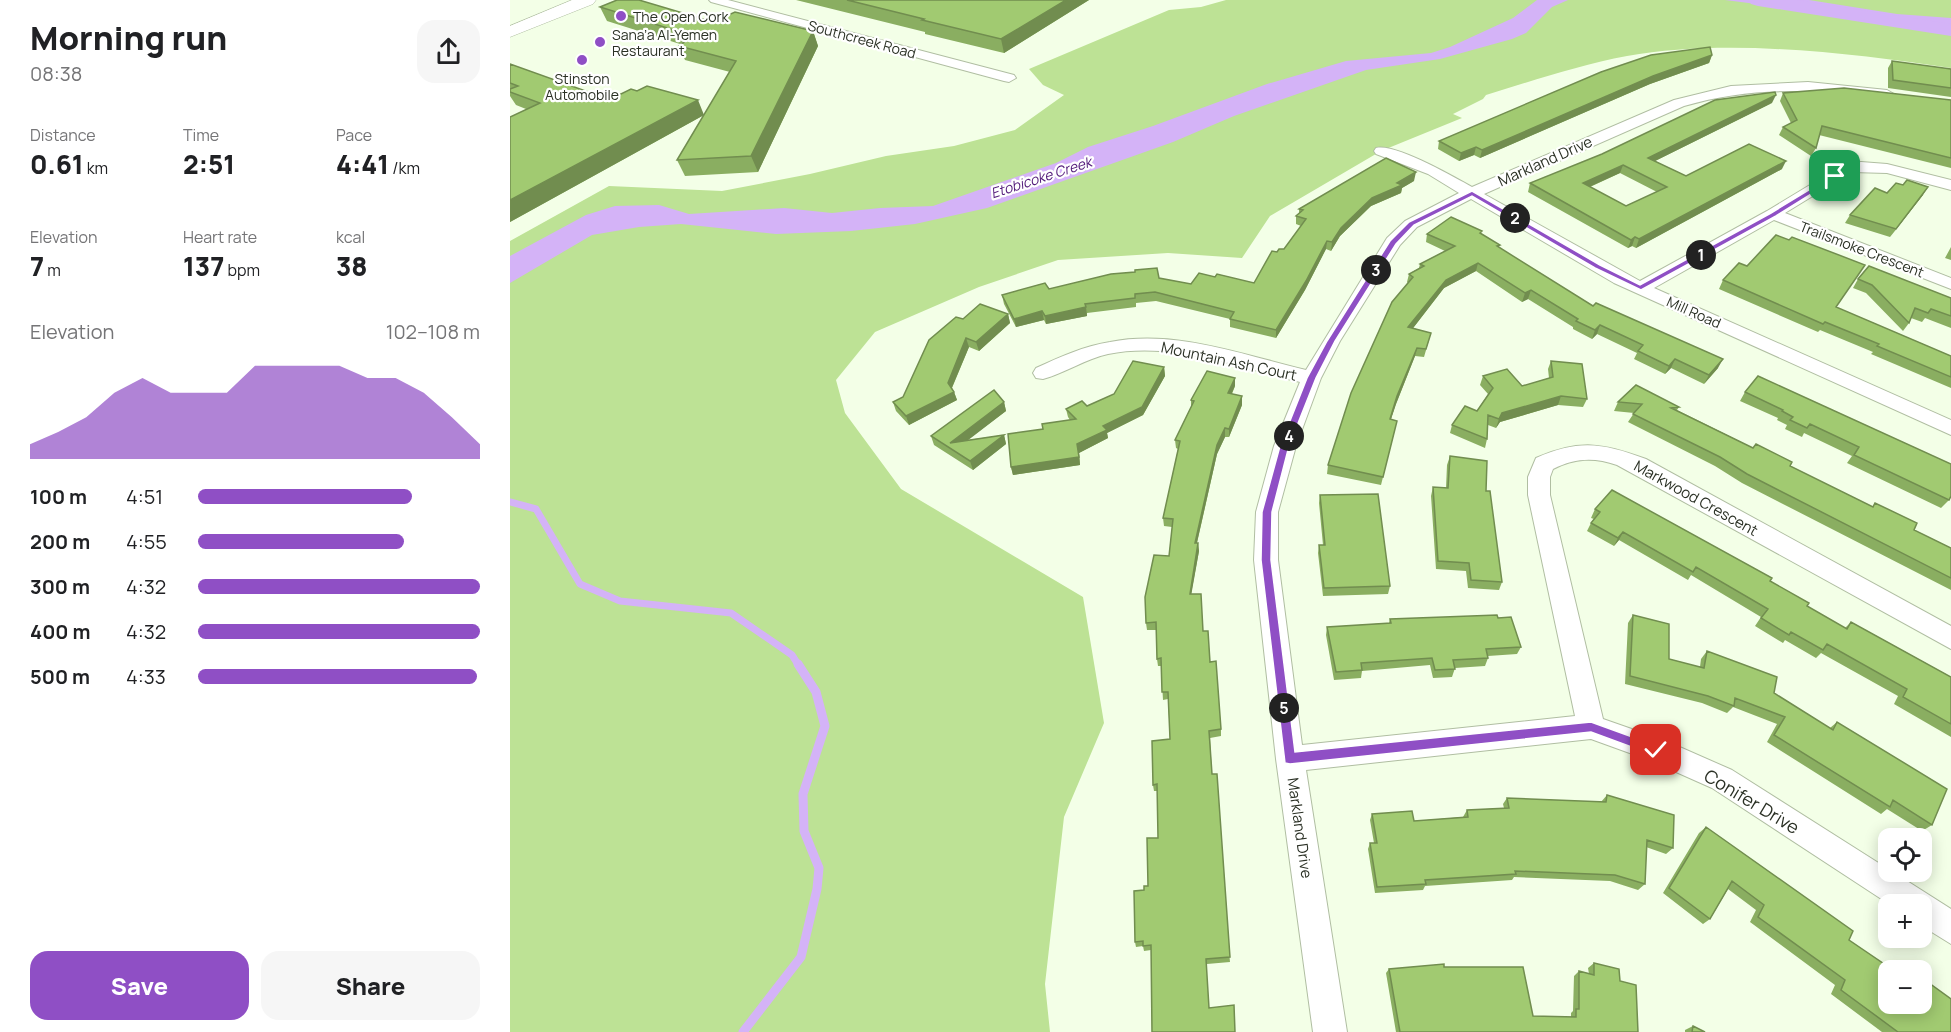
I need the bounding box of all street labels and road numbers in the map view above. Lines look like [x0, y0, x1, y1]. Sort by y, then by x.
street label: Southcreek Road [806, 15, 918, 63]
street label: Markland Drive [1494, 131, 1596, 191]
street label: Trailsmoke Crescent [1797, 217, 1927, 282]
street label: Mill Road [1664, 292, 1724, 332]
street label: Mountain Ash Court [1159, 336, 1299, 386]
street label: Markwood Crescent [1630, 455, 1762, 541]
street label: Conifer Drive [1700, 763, 1804, 839]
street label: Markland Drive [1283, 776, 1317, 880]

